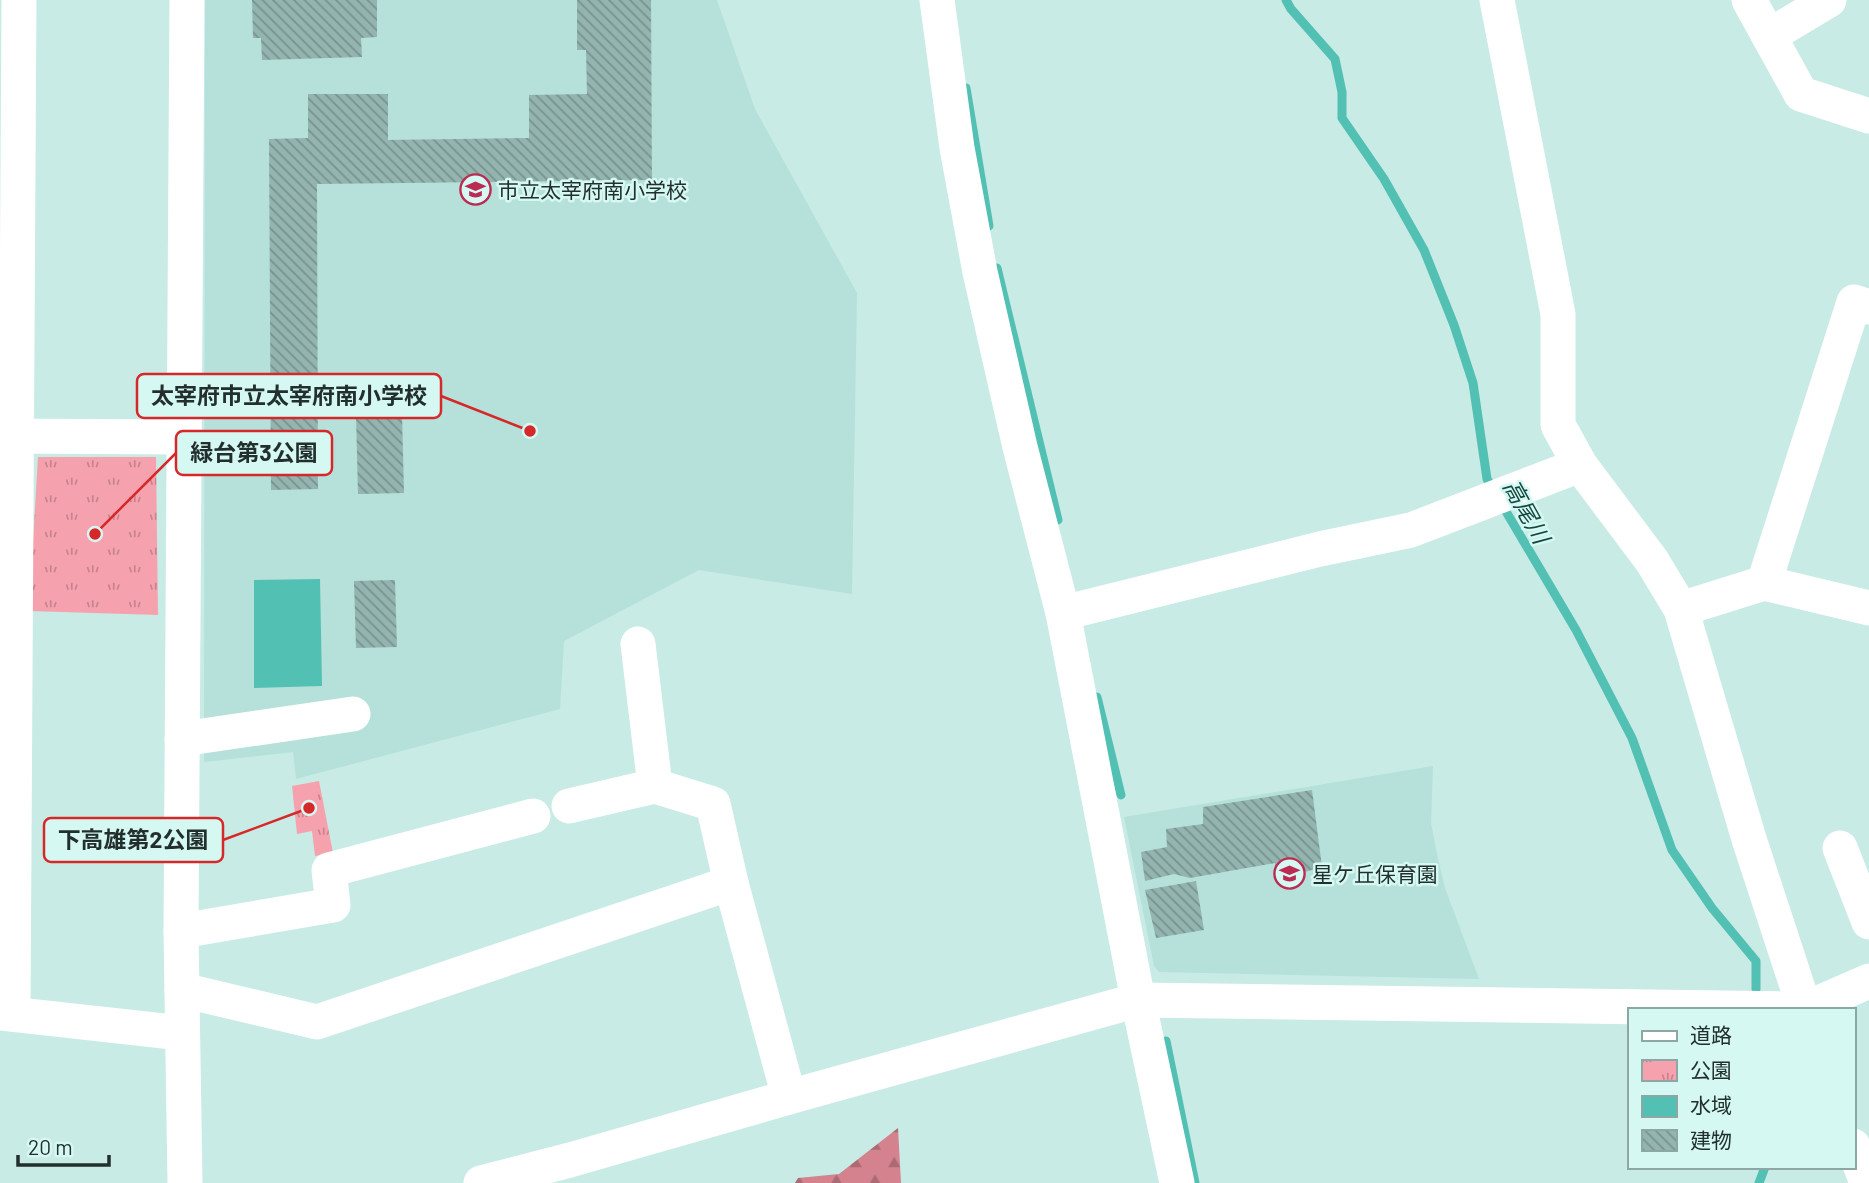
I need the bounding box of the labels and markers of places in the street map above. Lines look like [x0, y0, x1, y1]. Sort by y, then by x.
school or university icon: 市立太宰府南小学校 [458, 172, 492, 206]
place label: 市立太宰府南小学校 [498, 177, 687, 202]
callout: 太宰府市立太宰府南小学校 [137, 374, 441, 418]
callout: 緑台第3公園 [176, 431, 332, 475]
callout: 下高雄第2公園 [44, 818, 223, 862]
school or university icon: 星ケ丘保育園 [1272, 856, 1306, 890]
place label: 星ケ丘保育園 [1312, 861, 1438, 886]

